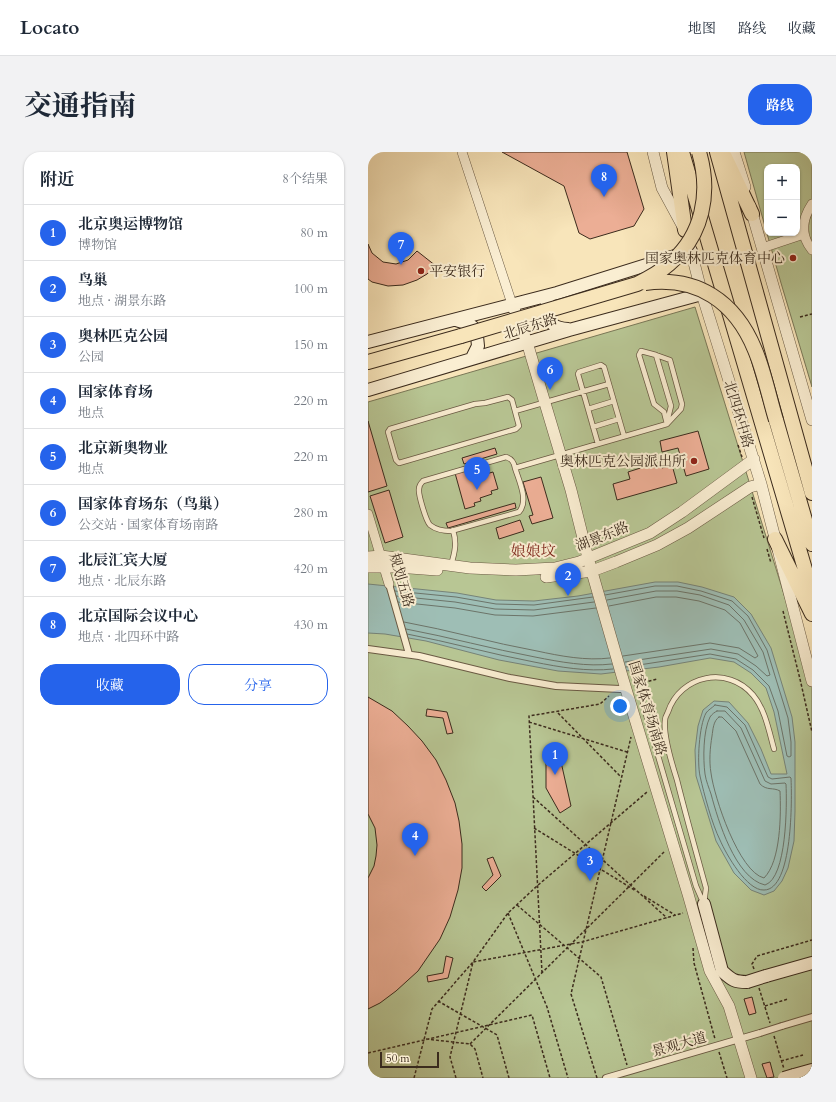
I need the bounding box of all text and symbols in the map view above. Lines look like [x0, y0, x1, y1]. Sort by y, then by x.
text: Locato [20, 15, 79, 41]
text: 地图 [688, 19, 716, 38]
text: 路线 [738, 19, 766, 38]
text: 收藏 [788, 19, 816, 38]
button: 路线 [748, 84, 812, 125]
text: 交通指南 [24, 87, 136, 125]
pin: 8 [591, 164, 617, 197]
map controls [764, 164, 800, 236]
button: + [764, 164, 800, 200]
text: 附近 [40, 168, 74, 191]
text: 8个结果 [282, 170, 328, 188]
button: − [764, 200, 800, 236]
text: 北京奥运博物馆 [78, 214, 183, 234]
text: 1 [50, 224, 56, 242]
text: 80 m [300, 224, 328, 242]
pin: 7 [388, 232, 414, 265]
text: 博物馆 [78, 236, 117, 254]
place label: 国家奥林匹克体育中心 [645, 249, 785, 268]
marker: 国家奥林匹克体育中心 [788, 253, 798, 263]
place label: 平安银行 [429, 262, 485, 281]
marker: 平安银行 [416, 266, 426, 276]
text: 鸟巢 [78, 270, 108, 290]
text: 2 [50, 280, 56, 298]
text: 100 m [294, 280, 328, 298]
text: 地点 · 湖景东路 [78, 292, 166, 310]
street label: 北辰东路 [501, 309, 560, 344]
text: 奥林匹克公园 [78, 326, 168, 346]
text: 3 [50, 336, 56, 354]
text: 150 m [294, 336, 328, 354]
text: 公园 [78, 348, 104, 366]
pin: 6 [537, 357, 563, 390]
street label: 北四环中路 [719, 378, 758, 450]
text: 国家体育场 [78, 382, 153, 402]
text: 4 [50, 392, 56, 410]
text: 220 m [294, 392, 328, 410]
text: 地点 [78, 404, 104, 422]
text: 北京新奥物业 [78, 438, 168, 458]
text: 5 [50, 448, 56, 466]
text: 220 m [294, 448, 328, 466]
place label: 奥林匹克公园派出所 [560, 452, 686, 471]
marker: 奥林匹克公园派出所 [689, 456, 699, 466]
pin: 5 [464, 457, 490, 490]
text: 地点 [78, 460, 104, 478]
text: 国家体育场东（鸟巢） [78, 494, 228, 514]
text: 6 [50, 504, 56, 522]
text: 280 m [294, 504, 328, 522]
text: 公交站 · 国家体育场南路 [78, 516, 218, 534]
street label: 湖景东路 [573, 517, 632, 556]
district label: 娘娘坟 [510, 541, 556, 561]
text: 北辰汇宾大厦 [78, 550, 168, 570]
street label: 规划五路 [385, 551, 418, 610]
text: 7 [50, 560, 56, 578]
text: 420 m [294, 560, 328, 578]
pin: 2 [555, 563, 581, 596]
text: 地点 · 北辰东路 [78, 572, 166, 590]
text: 北京国际会议中心 [78, 606, 198, 626]
text: 8 [50, 616, 56, 634]
text: 430 m [294, 616, 328, 634]
text: 地点 · 北四环中路 [78, 628, 179, 646]
street label: 国家体育场南路 [624, 659, 671, 758]
button: 收藏 [40, 664, 180, 705]
button: 分享 [188, 664, 328, 705]
your location [610, 696, 630, 716]
pin: 1 [542, 742, 568, 775]
pin: 4 [402, 823, 428, 856]
pin: 3 [577, 848, 603, 881]
street label: 景观大道 [650, 1028, 709, 1061]
scale bar [380, 1050, 439, 1069]
text: 50 m [386, 1051, 410, 1066]

